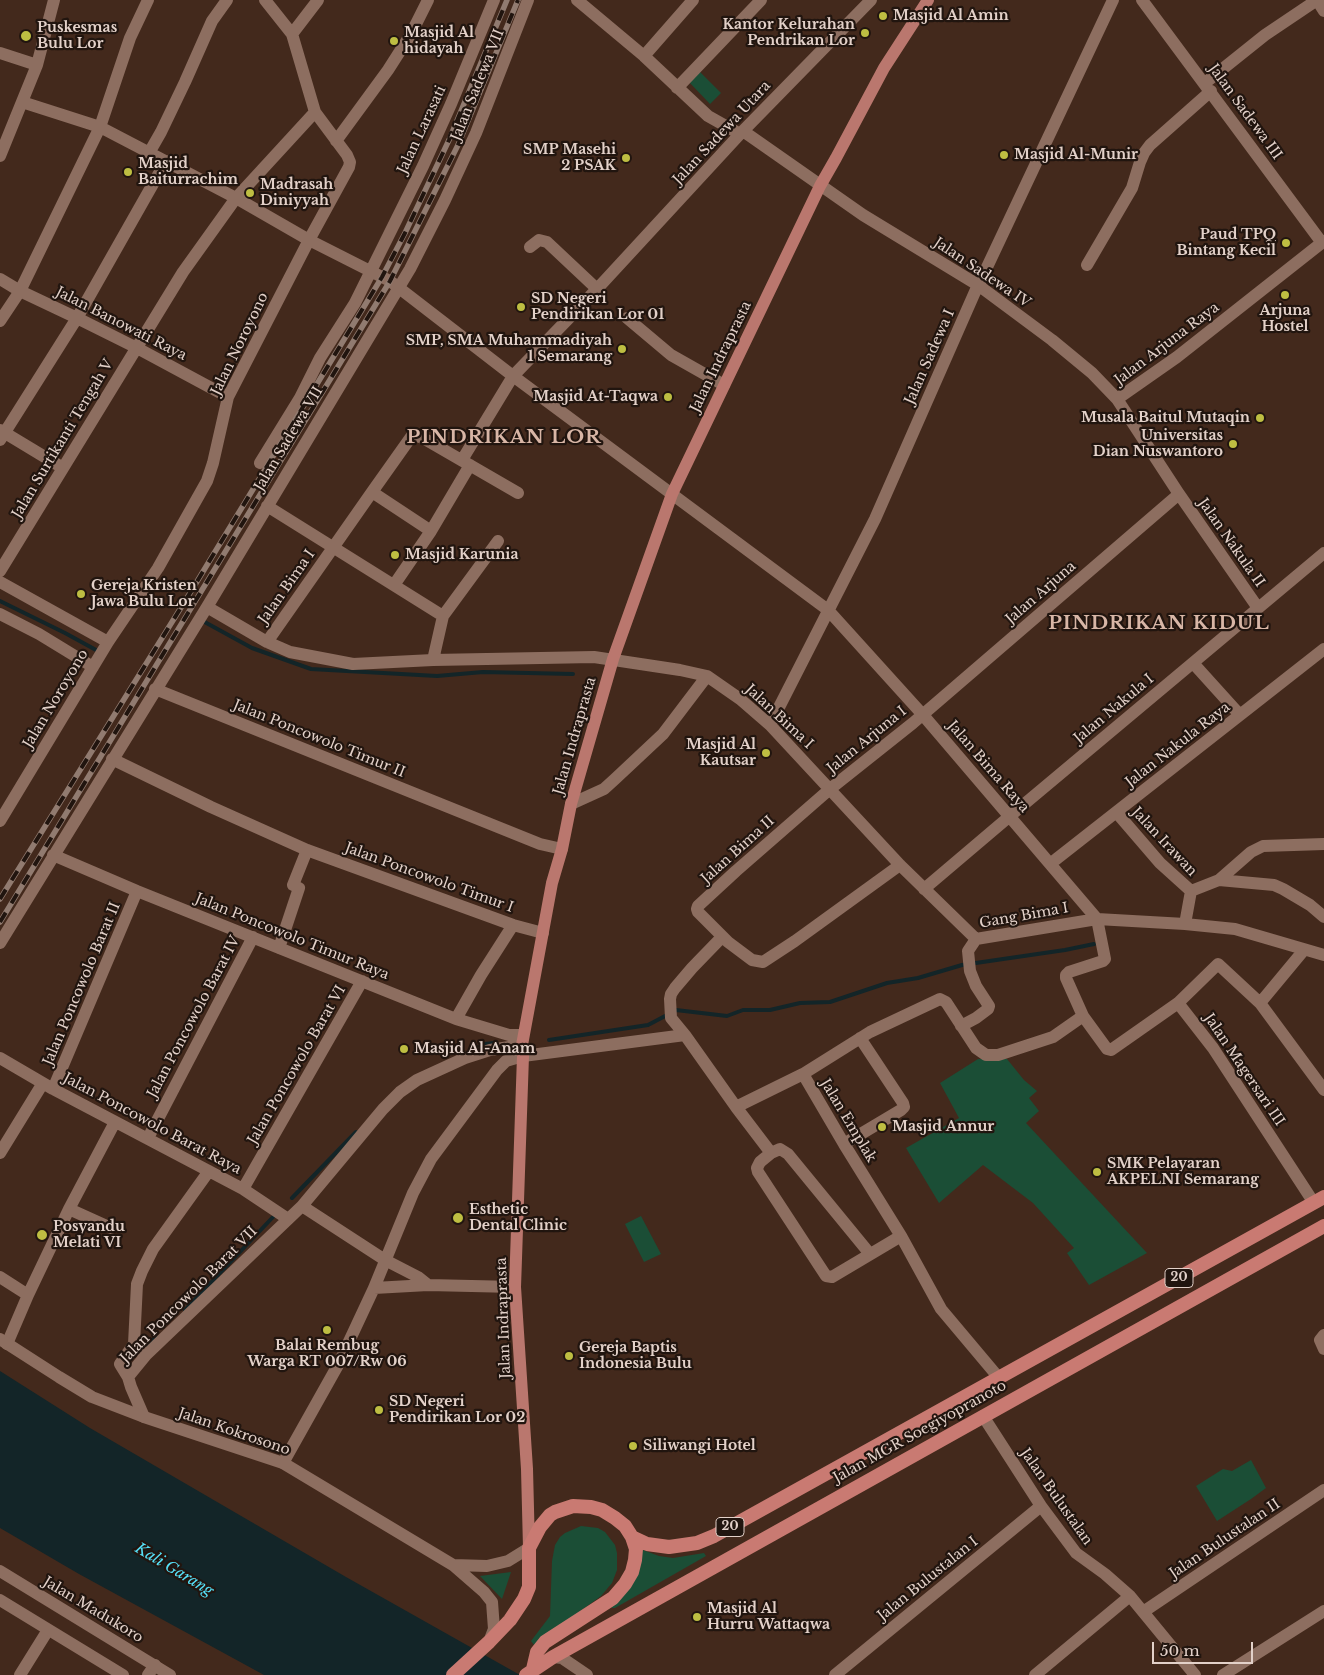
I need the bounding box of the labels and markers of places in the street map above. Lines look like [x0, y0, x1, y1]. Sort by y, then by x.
place label: Masjid Al Amin [893, 8, 1009, 24]
marker: Masjid Al Amin [877, 10, 889, 22]
place label: Kantor Kelurahan Pendrikan Lor [722, 17, 855, 49]
place label: Puskesmas Bulu Lor [37, 20, 117, 52]
place label: Masjid Al hidayah [404, 25, 474, 58]
marker: Kantor Kelurahan Pendrikan Lor [859, 27, 871, 39]
marker: Puskesmas Bulu Lor [19, 29, 33, 43]
marker: Masjid Al hidayah [388, 35, 400, 47]
place label: SMP Masehi 2 PSAK [523, 142, 616, 174]
place label: Masjid Al-Munir [1014, 147, 1138, 163]
marker: Masjid Al-Munir [998, 149, 1010, 161]
marker: SMP Masehi 2 PSAK [620, 152, 632, 164]
place label: Masjid Baiturrachim [138, 156, 238, 188]
marker: Masjid Baiturrachim [122, 166, 134, 178]
place label: Madrasah Diniyyah [260, 177, 333, 210]
marker: Madrasah Diniyyah [244, 187, 256, 199]
place label: Paud TPQ Bintang Kecil [1176, 227, 1276, 260]
marker: Paud TPQ Bintang Kecil [1280, 237, 1292, 249]
marker: Arjuna Hostel [1279, 289, 1291, 301]
place label: SD Negeri Pendirikan Lor 01 [531, 291, 664, 324]
marker: SD Negeri Pendirikan Lor 01 [515, 301, 527, 313]
place label: Arjuna Hostel [1259, 303, 1311, 336]
place label: SMP, SMA Muhammadiyah 1 Semarang [406, 333, 612, 366]
marker: SMP, SMA Muhammadiyah 1 Semarang [616, 343, 628, 355]
place label: Masjid At-Taqwa [533, 389, 658, 405]
marker: Masjid At-Taqwa [662, 391, 674, 403]
place label: Musala Baitul Mutaqin [1081, 410, 1250, 426]
marker: Musala Baitul Mutaqin [1254, 412, 1266, 424]
place label: Universitas Dian Nuswantoro [1093, 428, 1223, 461]
marker: Universitas Dian Nuswantoro [1227, 438, 1239, 450]
place label: Masjid Karunia [405, 547, 518, 563]
marker: Masjid Karunia [389, 549, 401, 561]
place label: Gereja Kristen Jawa Bulu Lor [91, 578, 197, 610]
marker: Gereja Kristen Jawa Bulu Lor [75, 588, 87, 600]
place label: Masjid Al Kautsar [686, 737, 756, 770]
marker: Masjid Al Kautsar [760, 747, 772, 759]
place label: Masjid Al-Anam [414, 1041, 535, 1057]
marker: Masjid Al-Anam [398, 1043, 410, 1055]
place label: Masjid Annur [892, 1119, 994, 1135]
marker: Masjid Annur [876, 1121, 888, 1133]
place label: SMK Pelayaran AKPELNI Semarang [1107, 1156, 1259, 1188]
marker: SMK Pelayaran AKPELNI Semarang [1091, 1166, 1103, 1178]
place label: Esthetic Dental Clinic [469, 1202, 567, 1234]
marker: Esthetic Dental Clinic [451, 1211, 465, 1225]
place label: Posyandu Melati VI [53, 1219, 125, 1252]
marker: Posyandu Melati VI [35, 1228, 49, 1242]
marker: Balai Rembug Warga RT 007/Rw 06 [321, 1324, 333, 1336]
place label: Balai Rembug Warga RT 007/Rw 06 [247, 1338, 407, 1370]
place label: Gereja Baptis Indonesia Bulu [579, 1340, 692, 1372]
marker: Gereja Baptis Indonesia Bulu [563, 1350, 575, 1362]
place label: SD Negeri Pendirikan Lor 02 [389, 1394, 525, 1426]
marker: SD Negeri Pendirikan Lor 02 [373, 1404, 385, 1416]
place label: Siliwangi Hotel [643, 1438, 756, 1454]
marker: Siliwangi Hotel [627, 1440, 639, 1452]
place label: Masjid Al Hurru Wattaqwa [707, 1601, 830, 1634]
marker: Masjid Al Hurru Wattaqwa [691, 1611, 703, 1623]

